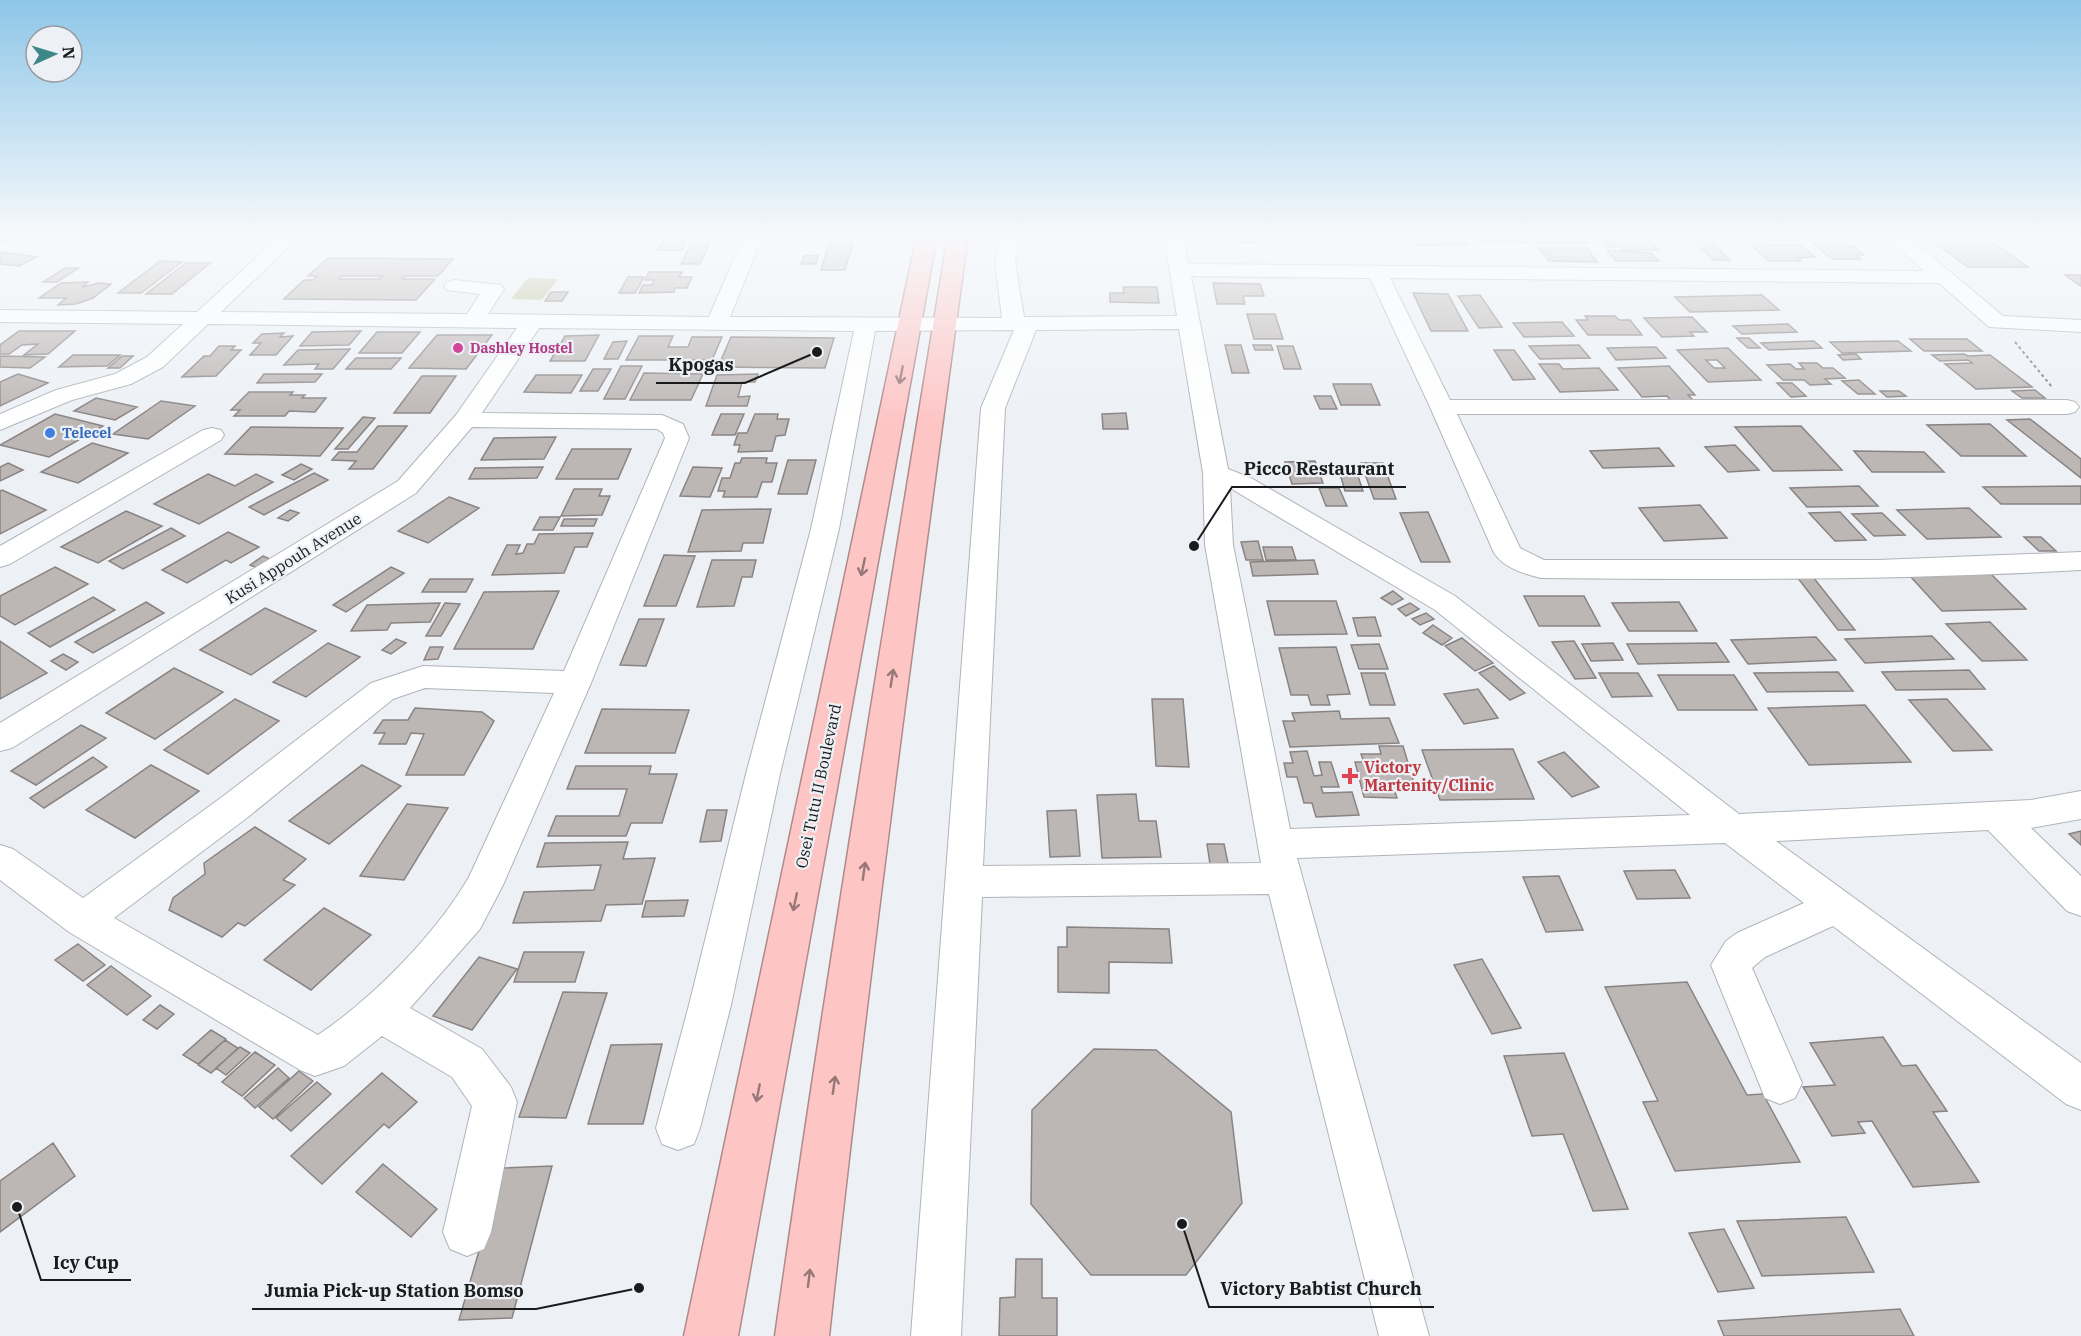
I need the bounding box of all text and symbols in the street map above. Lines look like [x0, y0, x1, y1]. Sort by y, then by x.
north arrow [24, 24, 84, 84]
text: N [59, 46, 79, 60]
place label: Dashley Hostel [470, 339, 573, 357]
marker: Dashley Hostel [451, 341, 465, 355]
callout: Kpogas [656, 347, 745, 383]
text: Kpogas [668, 353, 734, 376]
one-way arrow [895, 365, 906, 384]
place label: Telecel [62, 424, 112, 442]
marker: Telecel [43, 426, 57, 440]
callout: Picco Restaurant [1232, 451, 1406, 487]
text: Picco Restaurant [1244, 457, 1394, 480]
street label: Kusi Appouh Avenue [221, 508, 365, 608]
one-way arrow [857, 556, 868, 576]
one-way arrow [886, 668, 897, 688]
street label: Osei Tutu II Boulevard [791, 702, 845, 870]
place label: Victory Martenity/Clinic [1364, 757, 1494, 795]
marker: Victory Martenity/Clinic [1341, 767, 1359, 785]
one-way arrow [858, 861, 869, 881]
one-way arrow [789, 891, 800, 911]
one-way arrow [828, 1075, 839, 1095]
one-way arrow [752, 1083, 763, 1103]
callout: Icy Cup [41, 1244, 131, 1280]
text: Icy Cup [53, 1251, 119, 1274]
one-way arrow [804, 1269, 815, 1288]
callout: Victory Babtist Church [1209, 1271, 1434, 1307]
callout: Jumia Pick-up Station Bomso [252, 1273, 536, 1309]
text: Victory Babtist Church [1220, 1277, 1422, 1300]
text: Jumia Pick-up Station Bomso [264, 1279, 524, 1302]

